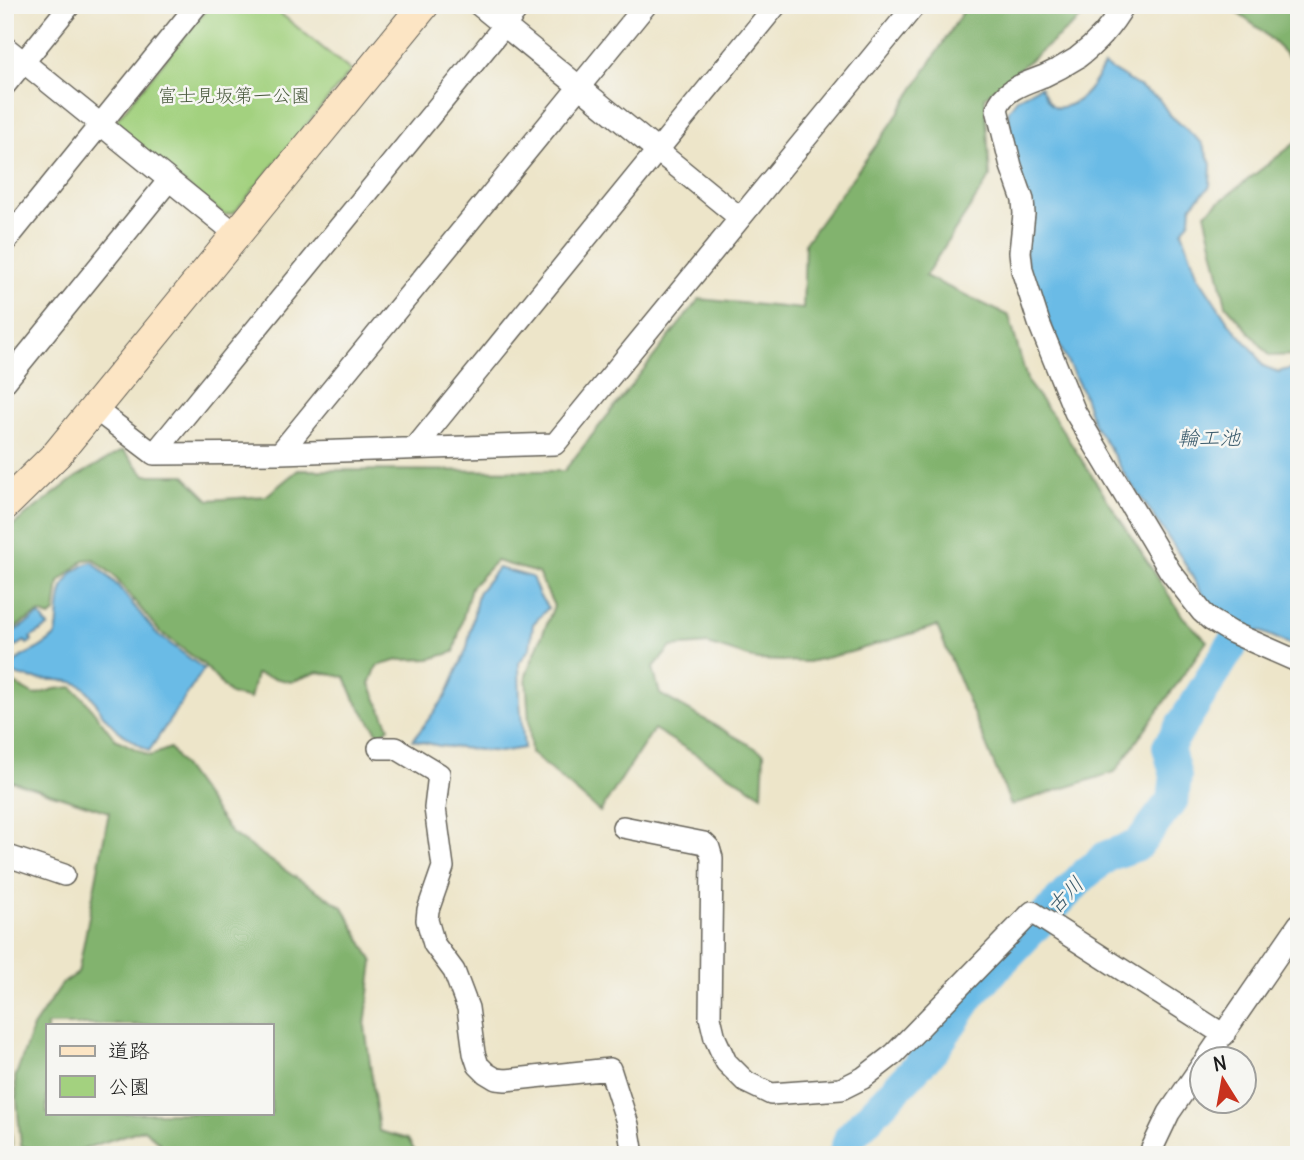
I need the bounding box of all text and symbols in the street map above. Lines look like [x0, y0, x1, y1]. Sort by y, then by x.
park label: 富士見坂第一公園 [158, 83, 310, 107]
water label: 輪工池 [1178, 424, 1241, 451]
water label: 古川 [1041, 871, 1089, 919]
legend [46, 1024, 273, 1114]
text: 道路 [108, 1037, 150, 1064]
north arrow [1188, 1044, 1258, 1114]
text: N [1211, 1050, 1228, 1076]
text: 公園 [108, 1073, 150, 1100]

